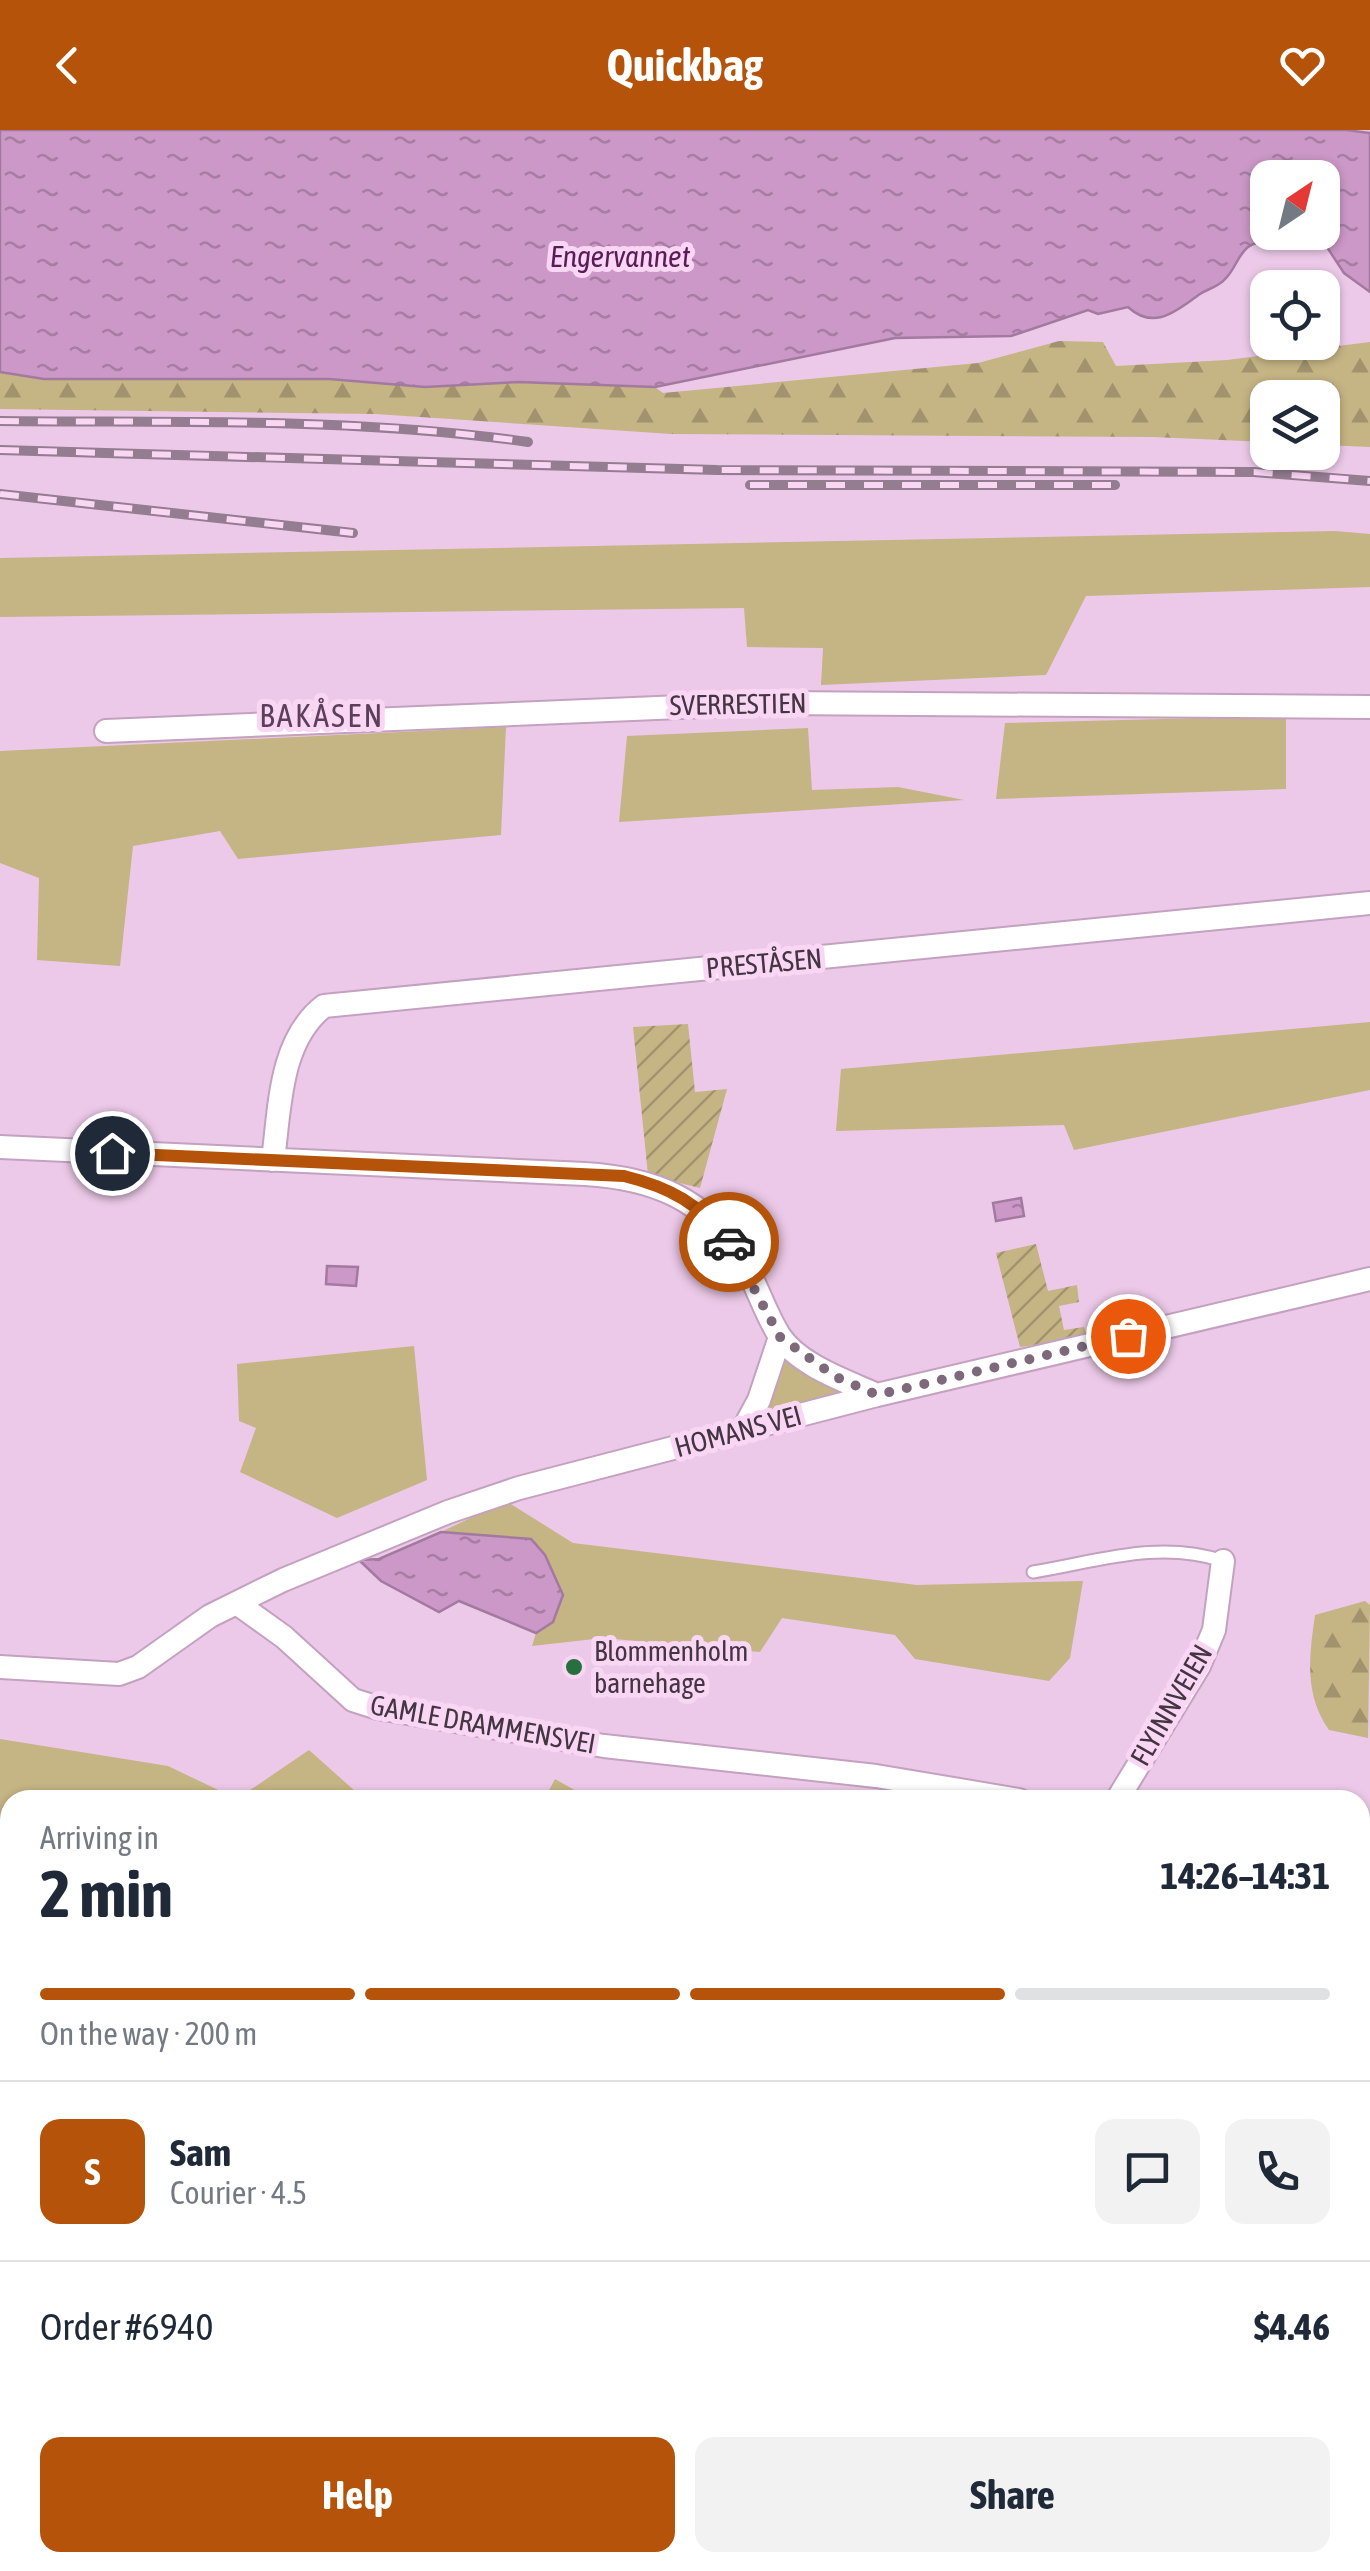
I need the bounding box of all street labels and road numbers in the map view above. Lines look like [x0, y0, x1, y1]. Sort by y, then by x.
street label: SVERRESTIEN [669, 687, 807, 721]
street label: PRESTÅSEN [704, 941, 823, 984]
street label: HOMANS VEI [671, 1399, 805, 1463]
street label: FLYINNVEIEN [1124, 1639, 1218, 1771]
street label: GAMLE DRAMMENSVEI [368, 1688, 598, 1760]

